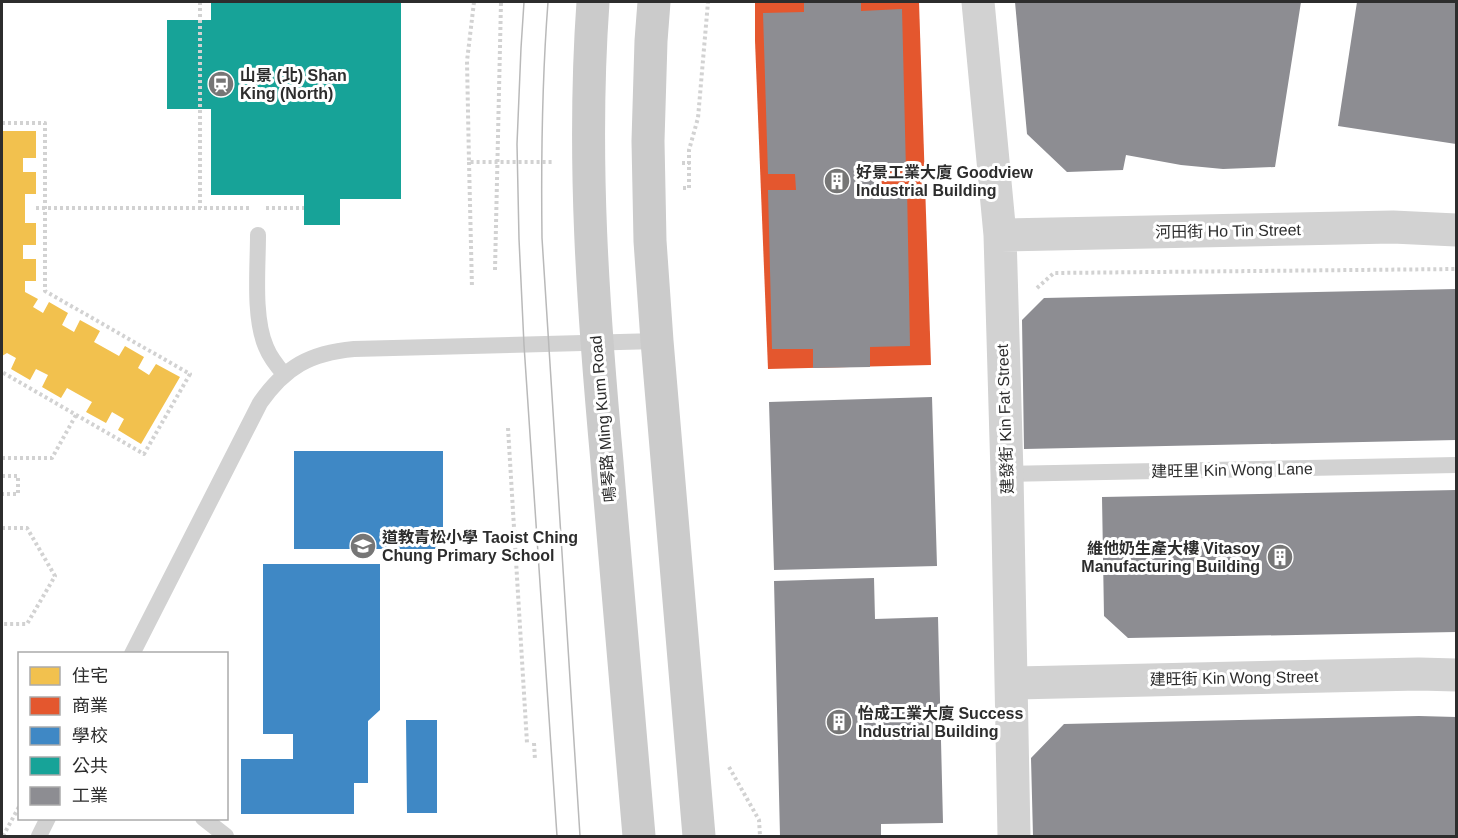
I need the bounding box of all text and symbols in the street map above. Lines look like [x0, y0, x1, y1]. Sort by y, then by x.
place label: 山景 (北) Shan King (North) [240, 67, 347, 102]
station icon: 山景 (北) Shan King (North) [206, 69, 236, 99]
place label: 好景工業大廈 Goodview Industrial Building [856, 163, 1033, 199]
building icon: 好景工業大廈 Goodview Industrial Building [822, 166, 852, 196]
street label: 河田街 Ho Tin Street [1155, 221, 1302, 241]
street label: 鳴琴路 Ming Kum Road [587, 335, 619, 503]
street label: 建發街 Kin Fat Street [994, 343, 1016, 494]
street label: 建旺里 Kin Wong Lane [1151, 460, 1313, 480]
place label: 道教青松小學 Taoist Ching Chung Primary School [382, 529, 578, 564]
school or university icon: 道教青松小學 Taoist Ching Chung Primary School [348, 531, 378, 561]
place label: 維他奶生產大樓 Vitasoy Manufacturing Building [1081, 539, 1260, 575]
building icon: 維他奶生產大樓 Vitasoy Manufacturing Building [1265, 542, 1295, 572]
legend [18, 652, 228, 820]
text: 住宅 [72, 666, 108, 686]
street label: 建旺街 Kin Wong Street [1150, 668, 1319, 688]
text: 商業 [72, 696, 108, 716]
place label: 怡成工業大廈 Success Industrial Building [858, 704, 1023, 740]
building icon: 怡成工業大廈 Success Industrial Building [824, 707, 854, 737]
text: 學校 [72, 726, 108, 746]
text: 公共 [72, 756, 108, 776]
text: 工業 [72, 786, 108, 806]

